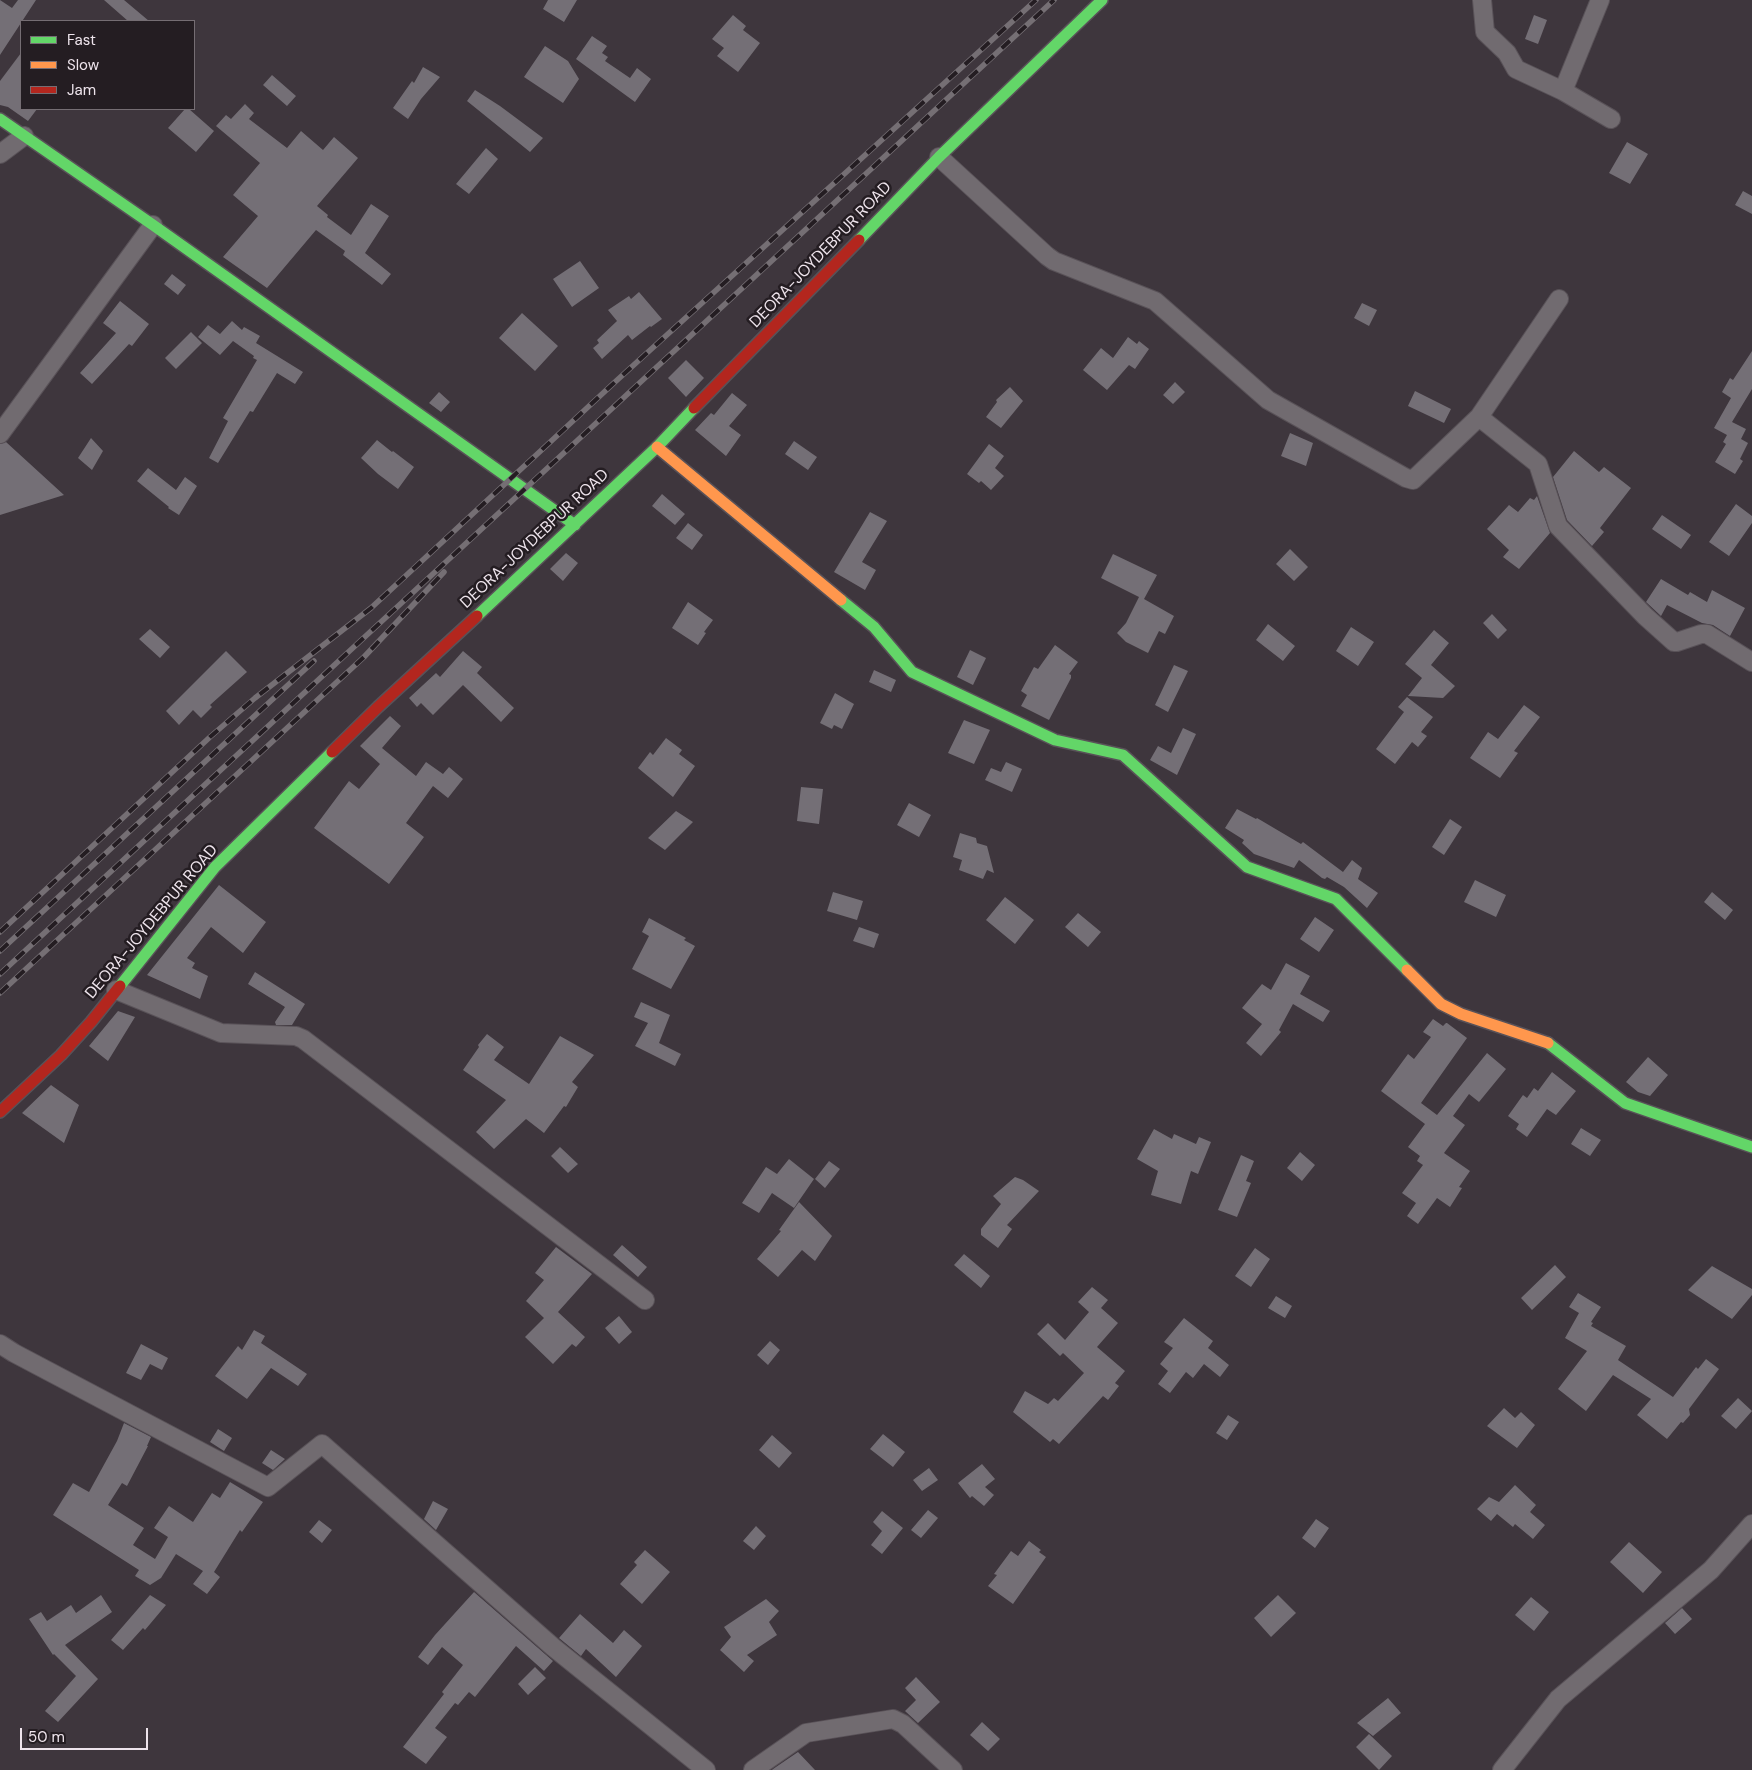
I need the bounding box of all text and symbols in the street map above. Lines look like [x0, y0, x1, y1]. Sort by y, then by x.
legend [20, 20, 195, 110]
text: Fast [67, 30, 96, 50]
text: Slow [67, 55, 99, 75]
text: Jam [67, 80, 96, 100]
street label: DEORA-JOYDEBPUR ROAD [746, 178, 896, 332]
street label: DEORA-JOYDEBPUR ROAD [457, 465, 613, 613]
street label: DEORA-JOYDEBPUR ROAD [82, 841, 222, 1003]
scale bar [22, 1718, 150, 1750]
text: 50 m [28, 1727, 65, 1747]

